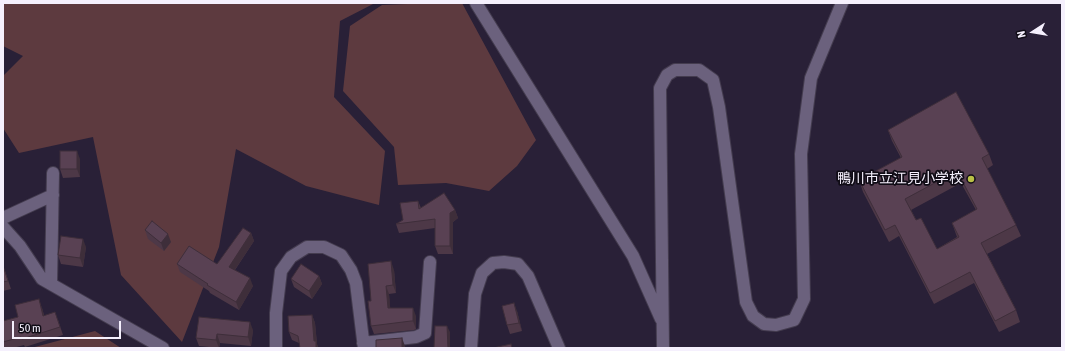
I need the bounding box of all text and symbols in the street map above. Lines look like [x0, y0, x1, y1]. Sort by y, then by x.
north arrow [1013, 12, 1053, 52]
text: N [1015, 30, 1028, 39]
place label: 鴨川市立江見小学校 [837, 171, 963, 187]
marker: 鴨川市立江見小学校 [966, 174, 976, 184]
scale bar [14, 313, 123, 339]
text: 50 m [19, 321, 41, 335]

